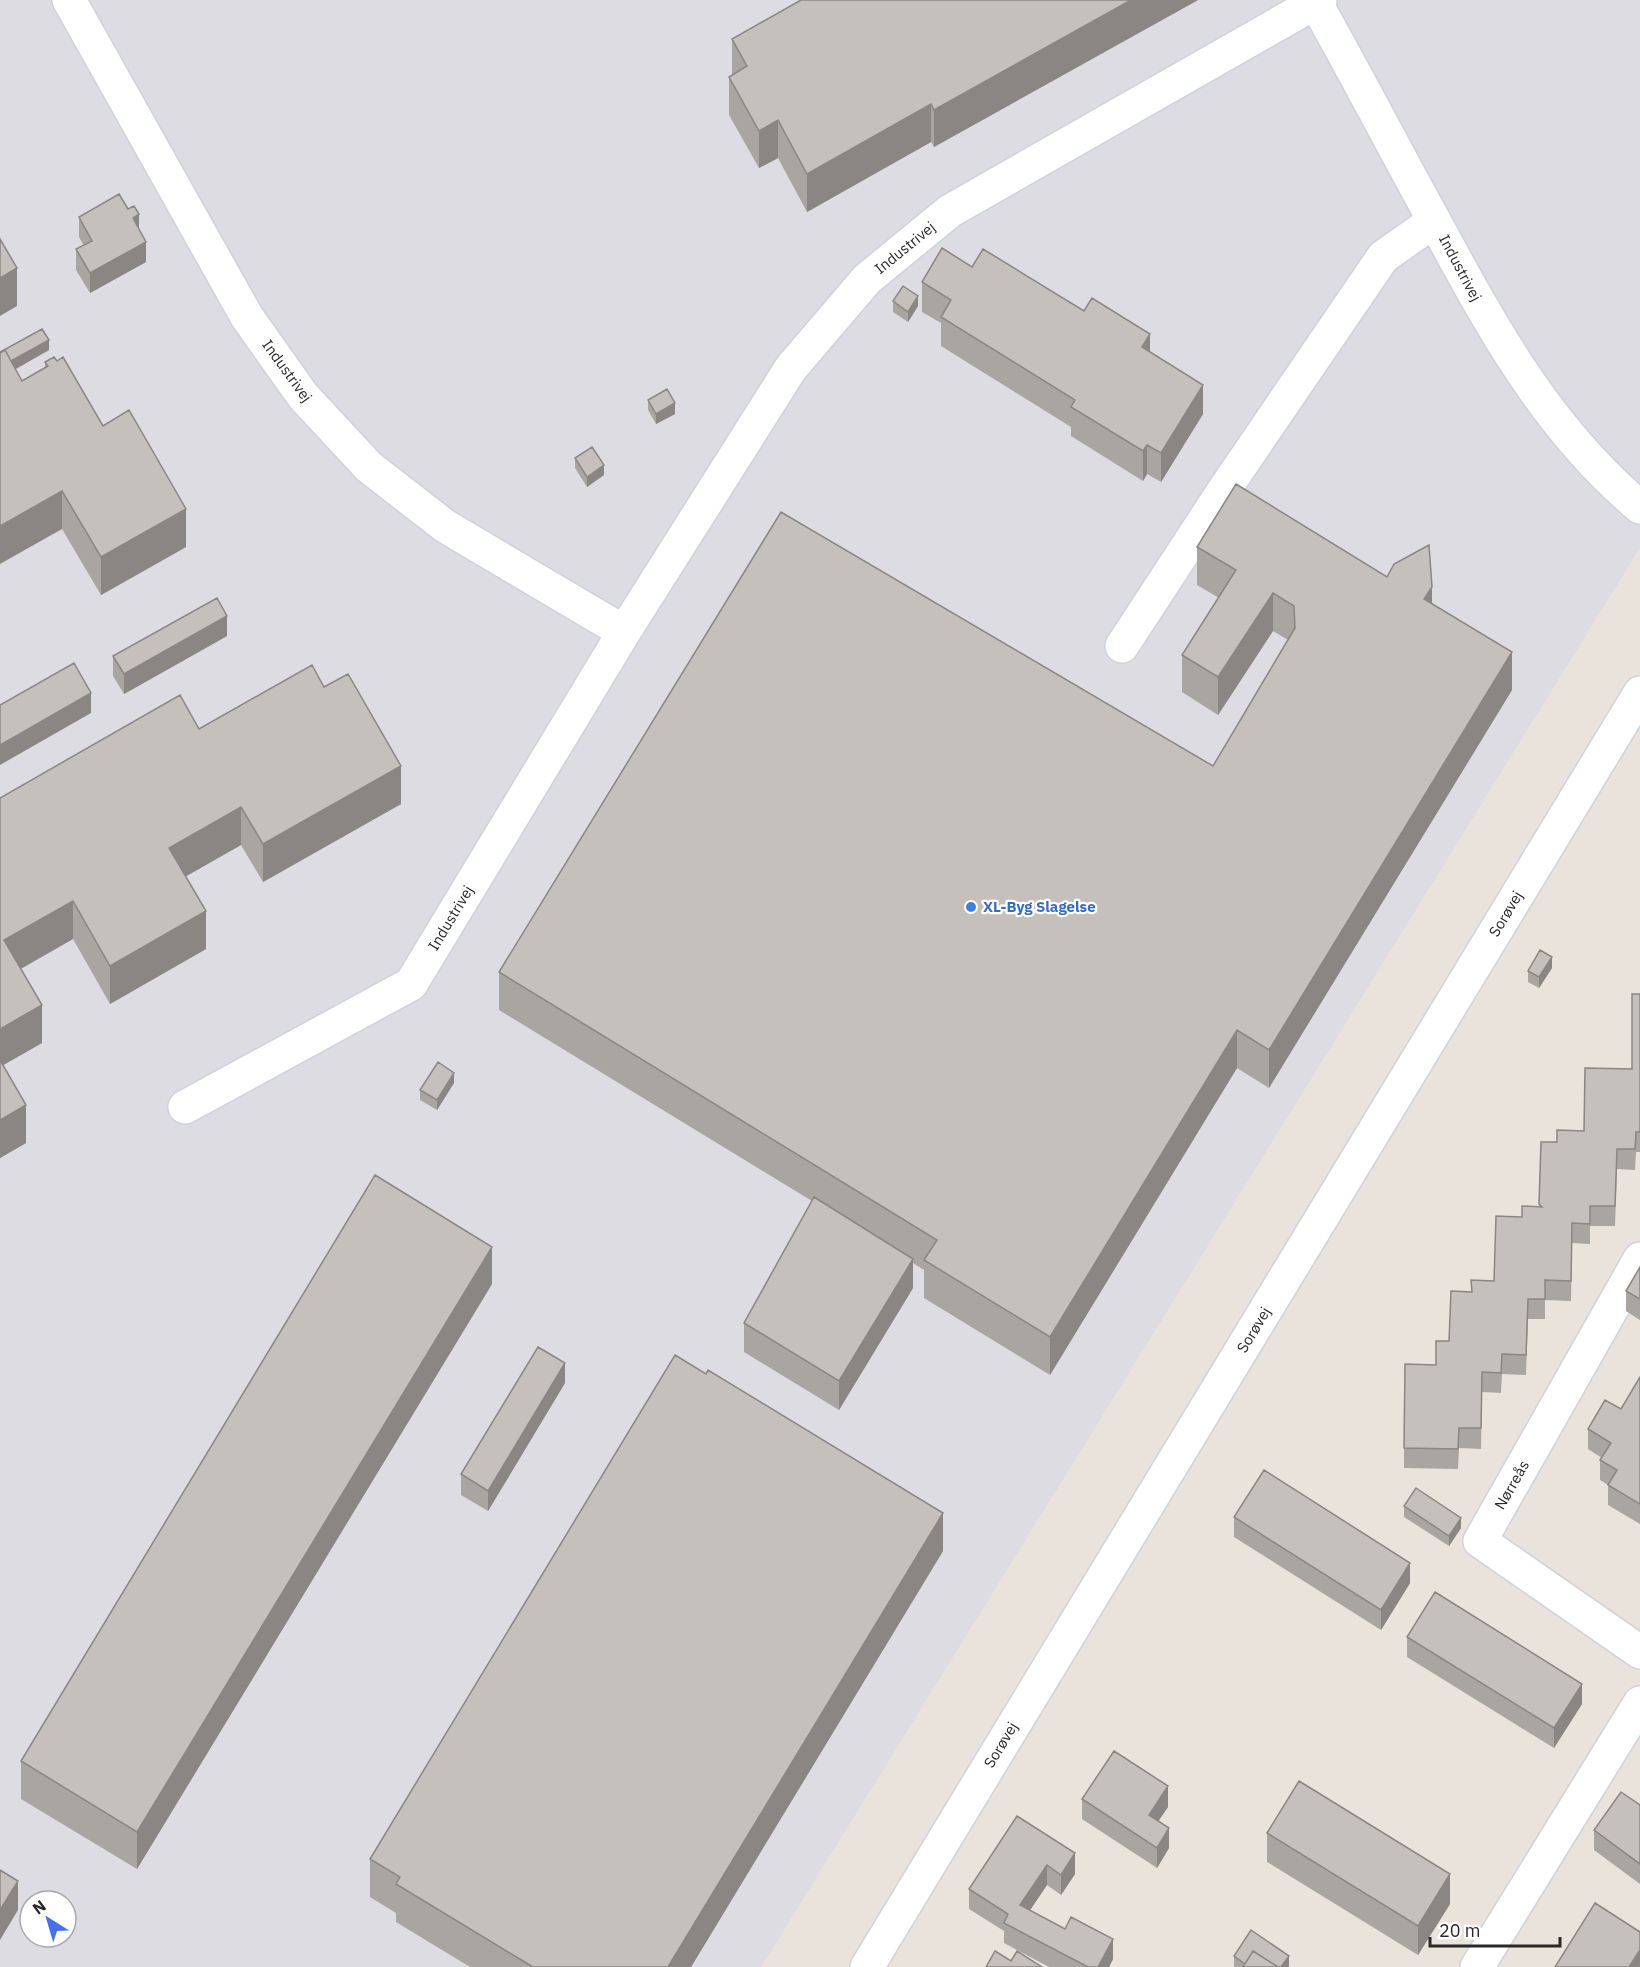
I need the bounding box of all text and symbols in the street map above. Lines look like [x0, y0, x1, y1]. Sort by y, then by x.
street label: Industrivej [870, 217, 939, 278]
street label: Industrivej [1435, 231, 1486, 304]
street label: Industrivej [258, 336, 316, 406]
street label: Industrivej [424, 882, 477, 954]
street label: Sorøvej [1485, 887, 1527, 940]
place label: XL-Byg Slagelse [983, 897, 1096, 916]
marker: XL-Byg Slagelse [964, 900, 978, 914]
street label: Sorøvej [1233, 1303, 1275, 1356]
street label: Nørreås [1490, 1457, 1533, 1513]
street label: Sorøvej [980, 1718, 1022, 1771]
north arrow [18, 1889, 78, 1949]
text: N [28, 1896, 50, 1918]
scale bar [1430, 1910, 1560, 1948]
text: 20 m [1439, 1919, 1481, 1942]

